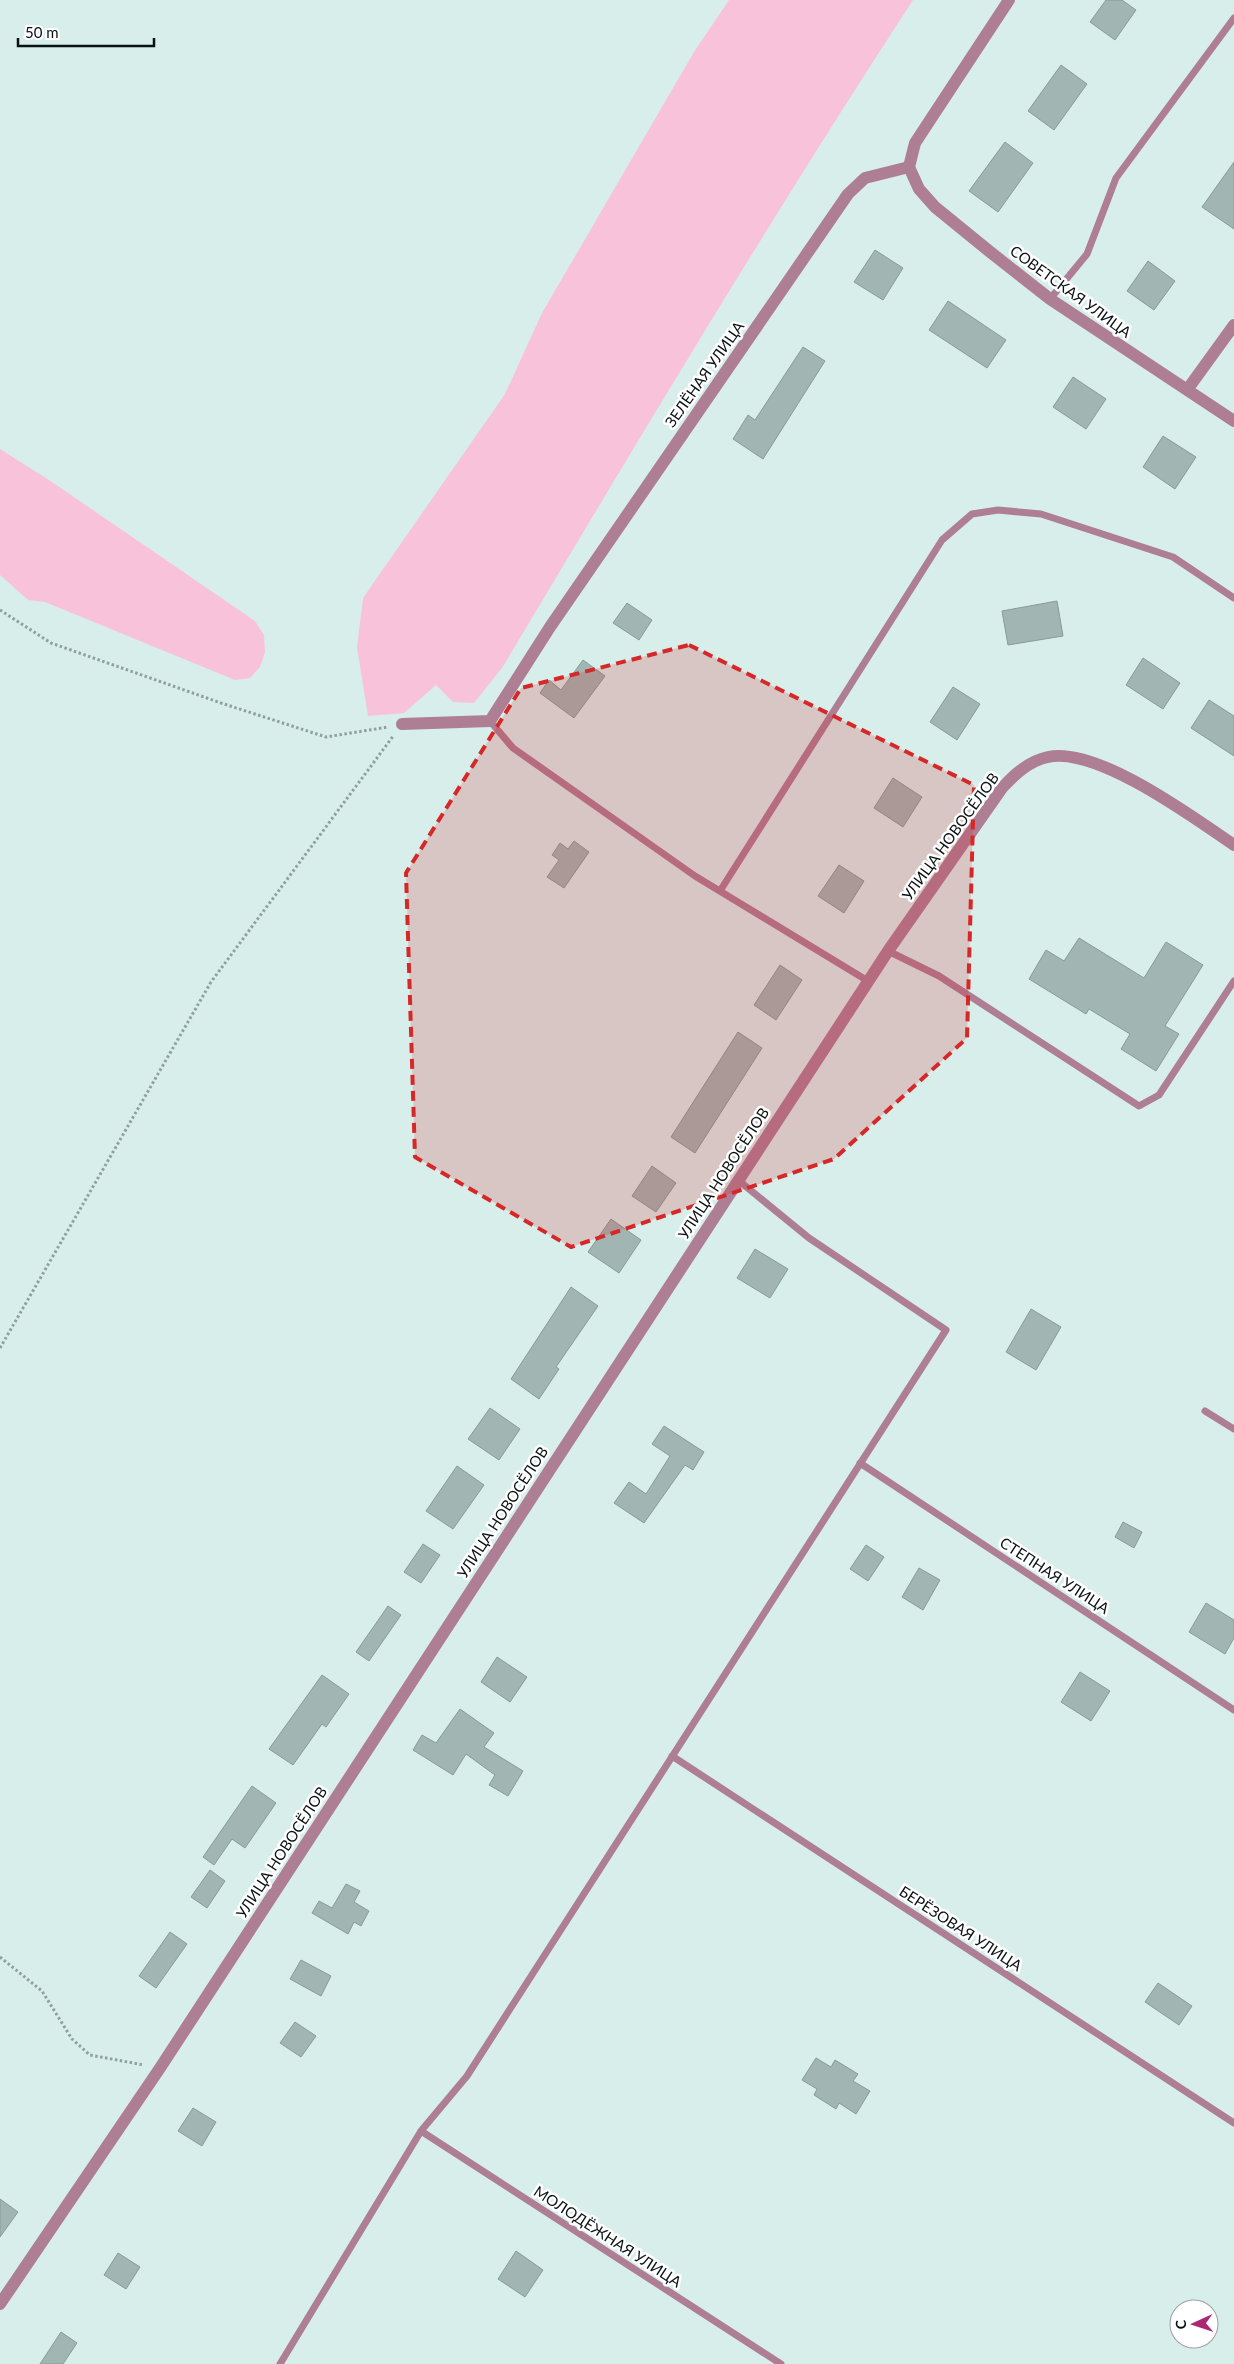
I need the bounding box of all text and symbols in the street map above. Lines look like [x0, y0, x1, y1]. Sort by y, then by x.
scale bar [18, 15, 154, 47]
text: 50 m [25, 23, 59, 41]
street label: СОВЕТСКАЯ УЛИЦА [1007, 241, 1136, 341]
street label: ЗЕЛЁНАЯ УЛИЦА [661, 317, 748, 430]
street label: УЛИЦА НОВОСЁЛОВ [898, 769, 1002, 903]
street label: УЛИЦА НОВОСЁЛОВ [674, 1104, 772, 1242]
street label: УЛИЦА НОВОСЁЛОВ [453, 1443, 551, 1581]
street label: СТЕПНАЯ УЛИЦА [997, 1533, 1114, 1618]
street label: УЛИЦА НОВОСЁЛОВ [232, 1783, 330, 1921]
street label: БЕРЁЗОВАЯ УЛИЦА [896, 1882, 1026, 1975]
street label: МОЛОДЁЖНАЯ УЛИЦА [531, 2182, 686, 2291]
north arrow [1169, 2299, 1219, 2349]
text: С [1172, 2319, 1189, 2330]

